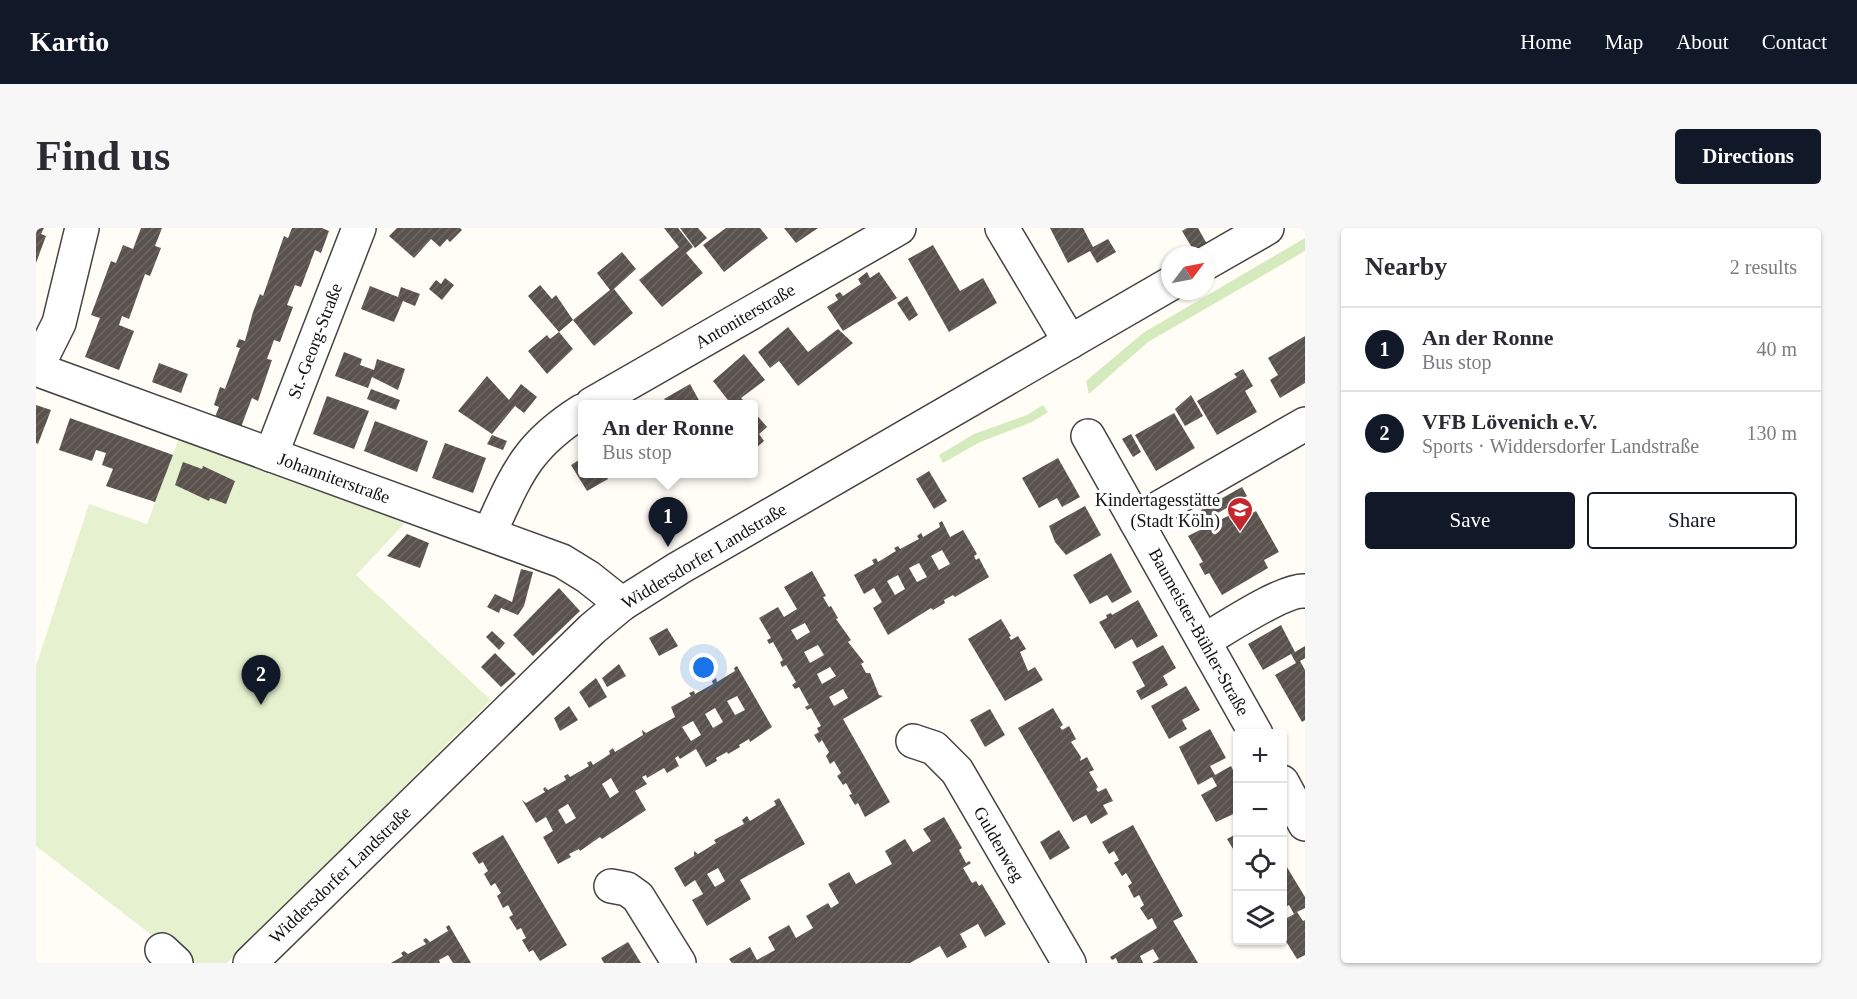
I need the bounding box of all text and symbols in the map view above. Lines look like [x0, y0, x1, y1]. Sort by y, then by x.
text: Kartio [30, 26, 109, 57]
text: Home [1520, 30, 1572, 54]
text: Map [1605, 30, 1643, 54]
text: About [1676, 30, 1729, 54]
text: Contact [1762, 30, 1827, 54]
button: Directions [1675, 129, 1821, 184]
text: Find us [36, 133, 170, 179]
north arrow [1161, 246, 1215, 300]
text: Nearby [1365, 252, 1447, 281]
text: 2 results [1730, 256, 1797, 278]
street label: Antoniterstraße [692, 279, 798, 353]
street label: St.-Georg-Straße [284, 280, 346, 402]
text: An der Ronne [1422, 325, 1554, 350]
text: 1 [1380, 338, 1390, 360]
text: 40 m [1756, 338, 1797, 360]
text: Bus stop [1422, 351, 1491, 373]
popup [578, 400, 758, 478]
text: VFB Lövenich e.V. [1422, 409, 1598, 434]
text: An der Ronne [602, 415, 734, 440]
text: 2 [1380, 422, 1390, 444]
text: 130 m [1746, 422, 1797, 444]
text: Sports · Widdersdorfer Landstraße [1422, 435, 1699, 457]
text: Bus stop [602, 441, 672, 463]
street label: Johanniterstraße [275, 448, 393, 508]
place label: Kindertagesstätte (Stadt Köln) [1095, 490, 1220, 532]
button: Save [1365, 492, 1575, 549]
button: Share [1587, 492, 1797, 549]
school or university icon: Kindertagesstätte (Stadt Köln) [1225, 495, 1255, 533]
pin: 1 [648, 498, 688, 547]
street label: Widdersdorfer Landstraße [618, 499, 790, 613]
street label: Baumeister-Bühler-Straße [1145, 545, 1253, 719]
your location [689, 653, 718, 682]
pin: 2 [242, 656, 280, 705]
map controls [1233, 729, 1287, 945]
button: + [1233, 729, 1287, 783]
button: − [1233, 783, 1287, 837]
street label: Widdersdorfer Landstraße [265, 802, 415, 948]
street label: Guldenweg [970, 803, 1028, 885]
button: locate [1233, 837, 1287, 891]
button: layers [1233, 891, 1287, 945]

